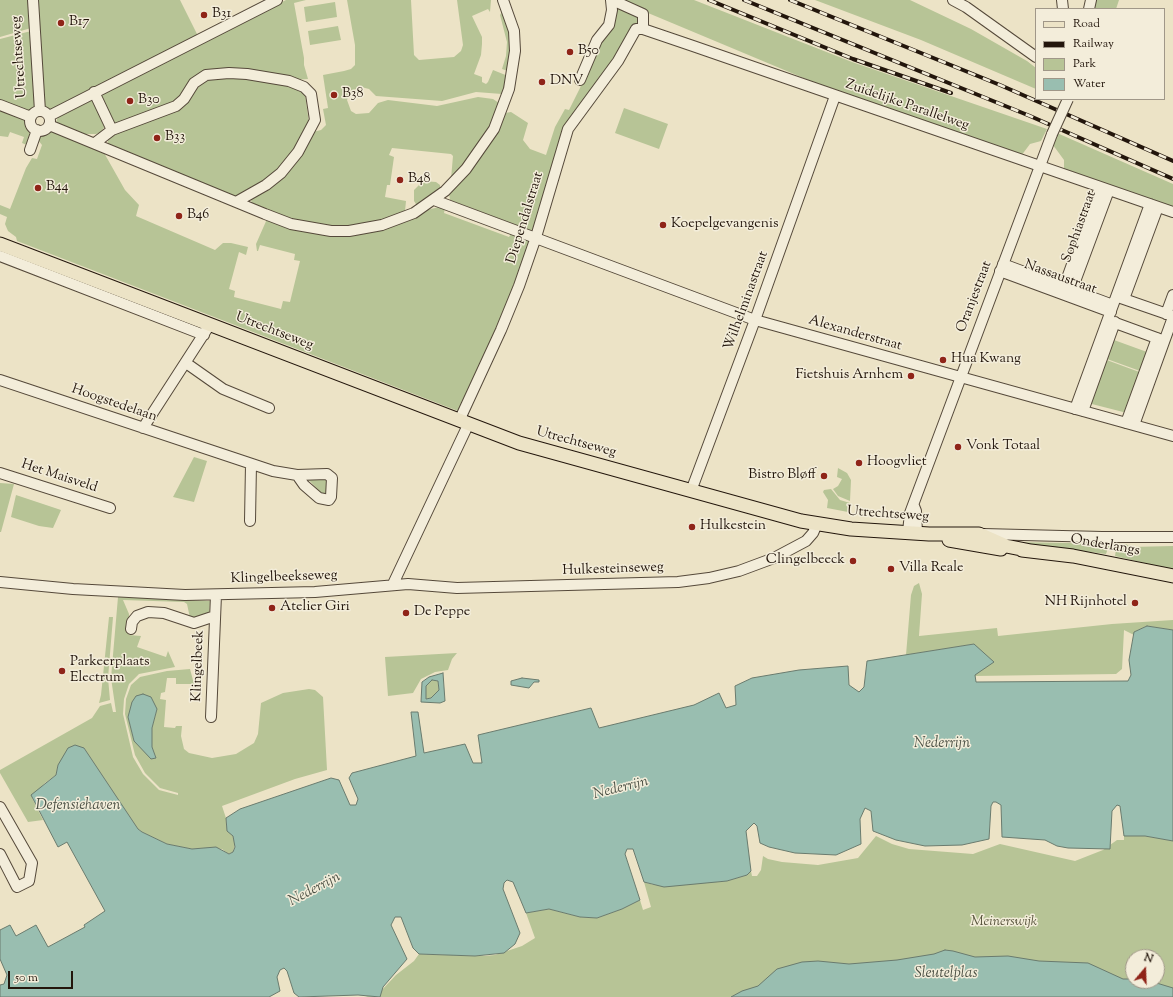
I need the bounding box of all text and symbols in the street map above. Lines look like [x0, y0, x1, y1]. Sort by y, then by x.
place label: B31 [212, 7, 231, 23]
legend [1035, 8, 1165, 100]
marker: B31 [199, 10, 209, 20]
street label: Utrechtseweg [9, 15, 31, 99]
place label: B17 [69, 15, 90, 31]
text: Road [1073, 15, 1100, 33]
marker: B17 [56, 18, 66, 28]
text: Railway [1073, 35, 1114, 53]
place label: B50 [578, 44, 599, 60]
marker: B50 [565, 47, 575, 57]
text: Park [1073, 55, 1096, 73]
place label: DNV [550, 74, 583, 90]
text: Water [1073, 75, 1105, 93]
marker: DNV [537, 77, 547, 87]
street label: Zuidelijke Parallelweg [843, 77, 971, 135]
place label: B38 [342, 87, 363, 103]
marker: B38 [329, 90, 339, 100]
place label: B30 [138, 93, 160, 109]
marker: B30 [125, 96, 135, 106]
place label: B33 [165, 130, 185, 146]
marker: B33 [152, 133, 162, 143]
street label: Diependalstraat [504, 170, 548, 266]
place label: B48 [408, 172, 430, 188]
marker: B48 [395, 175, 405, 185]
place label: B44 [46, 180, 69, 196]
marker: B44 [33, 183, 43, 193]
street label: Sophiastraat [1059, 189, 1101, 265]
place label: B46 [187, 208, 209, 224]
marker: B46 [174, 211, 184, 221]
place label: Koepelgevangenis [671, 217, 779, 233]
marker: Koepelgevangenis [658, 220, 668, 230]
street label: Wilhelminastraat [721, 249, 773, 353]
street label: Nassaustraat [1021, 257, 1099, 299]
street label: Oranjestraat [954, 259, 996, 335]
street label: Utrechtseweg [233, 309, 315, 355]
street label: Alexanderstraat [806, 313, 904, 355]
place label: Hua Kwang [951, 352, 1021, 368]
marker: Hua Kwang [938, 355, 948, 365]
place label: Fietshuis Arnhem [795, 368, 903, 384]
marker: Fietshuis Arnhem [906, 371, 916, 381]
street label: Hoogstedelaan [69, 382, 159, 426]
street label: Utrechtseweg [534, 424, 618, 462]
place label: Vonk Totaal [966, 439, 1040, 455]
marker: Vonk Totaal [953, 442, 963, 452]
place label: Hoogvliet [867, 455, 927, 471]
street label: Het Maisveld [19, 457, 99, 497]
marker: Hoogvliet [854, 458, 864, 468]
place label: Bistro Bløff [748, 468, 816, 484]
marker: Bistro Bløff [819, 471, 829, 481]
street label: Utrechtseweg [846, 504, 930, 526]
place label: Hulkestein [700, 519, 766, 535]
marker: Hulkestein [687, 522, 697, 532]
street label: Onderlangs [1069, 532, 1141, 560]
place label: Clingelbeeck [766, 553, 845, 569]
marker: Clingelbeeck [848, 556, 858, 566]
street label: Hulkesteinseweg [562, 560, 664, 580]
place label: Villa Reale [899, 561, 964, 577]
marker: Villa Reale [886, 564, 896, 574]
street label: Klingelbeekseweg [230, 568, 338, 588]
place label: NH Rijnhotel [1045, 595, 1127, 611]
marker: NH Rijnhotel [1130, 598, 1140, 608]
place label: Atelier Giri [280, 600, 350, 616]
marker: Atelier Giri [267, 603, 277, 613]
place label: De Peppe [414, 605, 470, 621]
marker: De Peppe [401, 608, 411, 618]
street label: Klingelbeek [189, 630, 209, 702]
place label: Parkeerplaats Electrum [70, 655, 149, 688]
marker: Parkeerplaats Electrum [57, 666, 67, 676]
water label: Nederrijn [914, 735, 970, 753]
water label: Nederrijn [591, 773, 651, 805]
water label: Defensiehaven [36, 797, 120, 815]
water label: Nederrijn [286, 869, 344, 911]
park label: Meinerswijk [971, 915, 1037, 931]
north arrow [1125, 949, 1165, 989]
text: N [1142, 950, 1155, 968]
scale bar [10, 963, 75, 989]
water label: Sleutelplas [915, 965, 977, 983]
text: 50 m [15, 969, 38, 987]

